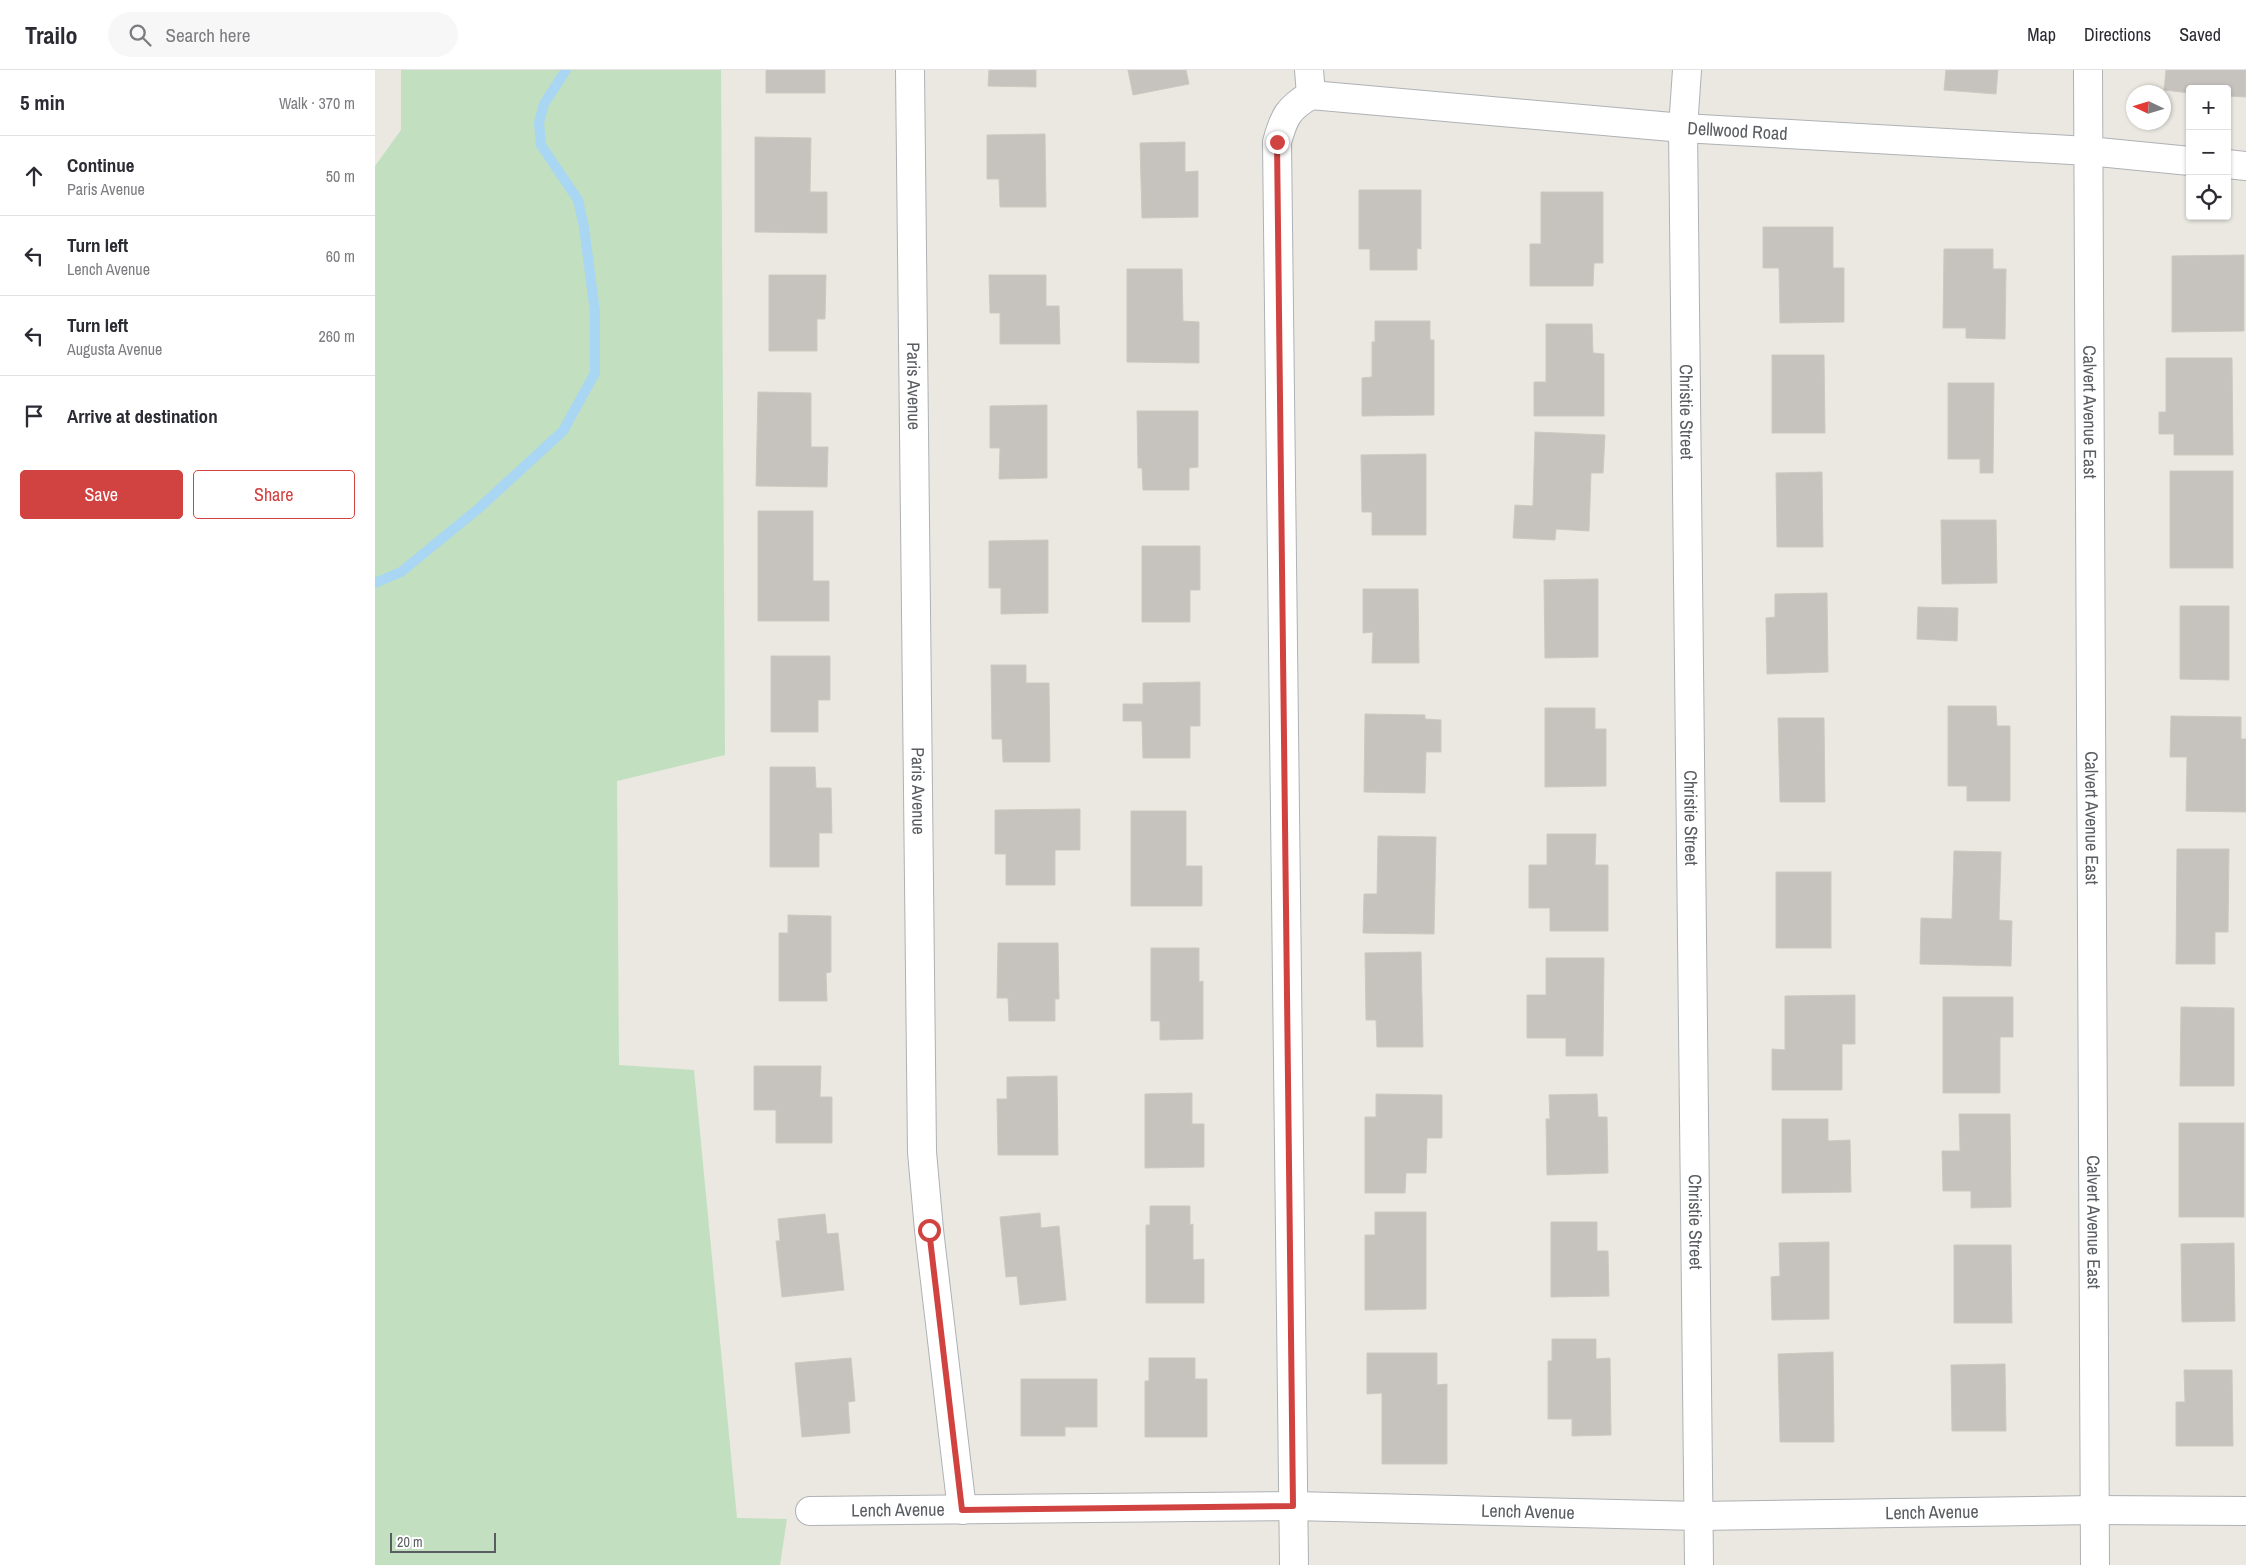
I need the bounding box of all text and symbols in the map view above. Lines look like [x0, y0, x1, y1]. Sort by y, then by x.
search box [108, 12, 458, 57]
text: Trailo [25, 19, 78, 51]
icon: search [126, 21, 154, 49]
text: Search here [166, 22, 250, 48]
text: Map [2027, 22, 2056, 47]
text: Directions [2084, 22, 2151, 47]
text: Saved [2179, 22, 2221, 47]
north arrow [2126, 85, 2171, 130]
map controls [2186, 85, 2231, 220]
button: + [2186, 85, 2231, 130]
text: 5 min [20, 88, 65, 117]
text: Walk · 370 m [279, 92, 355, 114]
street label: Dellwood Road [1687, 115, 1788, 146]
button: − [2186, 130, 2231, 175]
route end [1266, 131, 1289, 154]
text: Continue [67, 152, 135, 178]
icon: ahead [20, 162, 48, 190]
text: 50 m [326, 165, 355, 187]
button: locate [2186, 175, 2231, 220]
text: Paris Avenue [67, 178, 145, 200]
text: Turn left [67, 232, 128, 258]
icon: left [20, 242, 48, 270]
text: 60 m [326, 245, 355, 267]
text: Lench Avenue [67, 258, 150, 280]
text: Turn left [67, 312, 128, 338]
icon: left [20, 322, 48, 350]
text: 260 m [319, 325, 355, 347]
text: Augusta Avenue [67, 338, 162, 360]
street label: Paris Avenue [901, 342, 927, 430]
street label: Calvert Avenue East [2077, 345, 2103, 479]
street label: Christie Street [1674, 364, 1700, 460]
icon: arrive [20, 402, 48, 430]
text: Arrive at destination [67, 403, 218, 429]
button: Save [20, 470, 183, 519]
button: Share [193, 470, 355, 519]
street label: Paris Avenue [906, 747, 931, 835]
street label: Calvert Avenue East [2079, 751, 2105, 885]
street label: Christie Street [1678, 770, 1704, 866]
street label: Calvert Avenue East [2081, 1155, 2107, 1289]
street label: Christie Street [1683, 1174, 1709, 1270]
route start [918, 1219, 941, 1242]
street label: Lench Avenue [851, 1497, 945, 1523]
street label: Lench Avenue [1481, 1498, 1575, 1525]
street label: Lench Avenue [1885, 1499, 1979, 1525]
scale bar [390, 1530, 496, 1553]
text: 20 m [397, 1533, 423, 1551]

